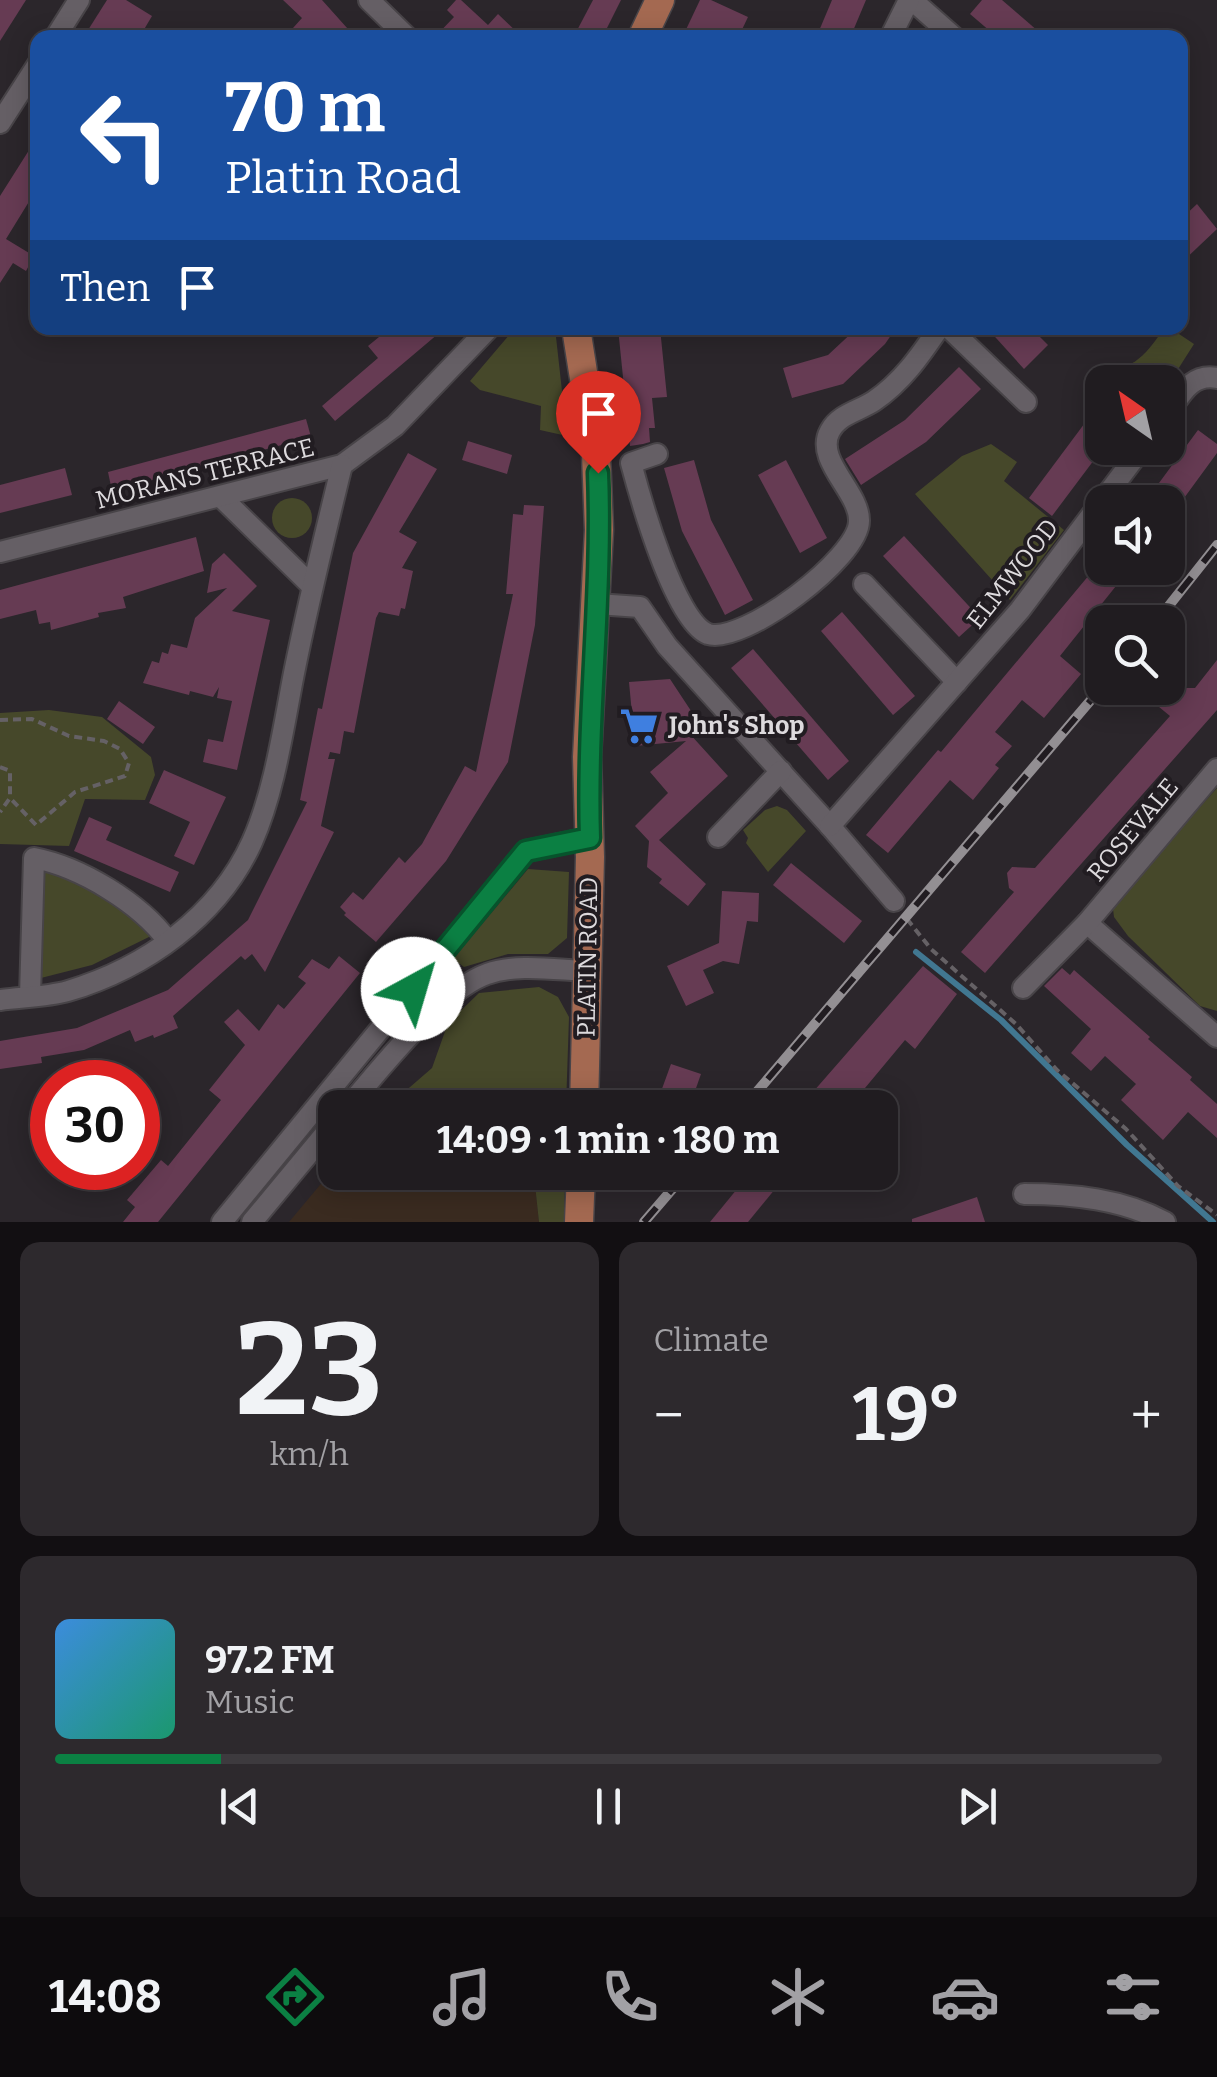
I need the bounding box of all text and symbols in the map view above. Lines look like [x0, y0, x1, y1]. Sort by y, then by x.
text: 70 m [225, 66, 385, 150]
icon: left [60, 70, 190, 200]
text: Platin Road [225, 151, 461, 205]
icon: arrive [170, 260, 225, 315]
text: Then [60, 265, 150, 311]
north arrow [1085, 365, 1185, 465]
map controls [1085, 365, 1185, 705]
pin [556, 371, 641, 474]
icon: arrive [571, 386, 626, 441]
street label: MORANS TERRACE [93, 432, 317, 516]
button: sound [1085, 485, 1185, 585]
street label: ELMWOOD [961, 513, 1065, 635]
button: search [1085, 605, 1185, 705]
supermarket icon: John's Shop [618, 705, 660, 747]
place label: John's Shop [667, 711, 805, 741]
street label: ROSEVALE [1081, 772, 1185, 888]
street label: PLATIN ROAD [572, 877, 604, 1037]
position arrow [361, 937, 465, 1041]
speed limit sign: 30 [30, 1060, 160, 1190]
text: 14:09 · 1 min · 180 m [437, 1117, 779, 1163]
text: 23 [235, 1292, 383, 1448]
text: Climate [654, 1321, 769, 1359]
text: 19° [853, 1370, 962, 1460]
text: − [654, 1383, 684, 1449]
text: + [1131, 1383, 1162, 1449]
text: km/h [270, 1435, 349, 1473]
text: 97.2 FM [205, 1637, 335, 1683]
text: Music [205, 1683, 295, 1721]
icon: previous [212, 1779, 267, 1834]
icon: pause [581, 1779, 636, 1834]
icon: next [950, 1779, 1005, 1834]
icon: directions [260, 1962, 330, 2032]
icon: music [427, 1962, 497, 2032]
icon: phone [595, 1962, 665, 2032]
icon: climate [763, 1962, 833, 2032]
icon: car [930, 1962, 1000, 2032]
icon: filters [1098, 1962, 1168, 2032]
text: 14:08 [49, 1970, 162, 2024]

